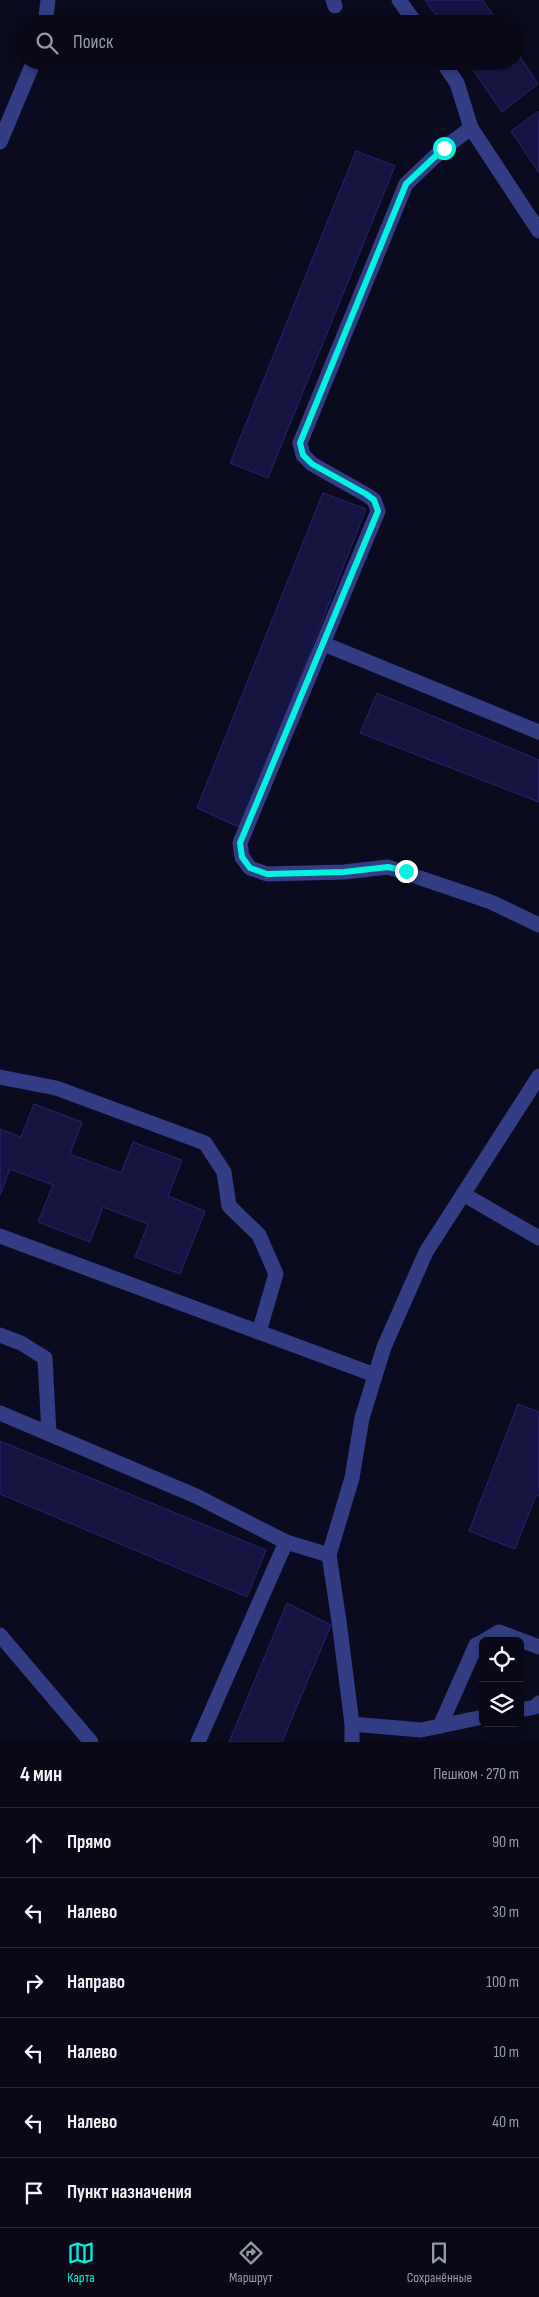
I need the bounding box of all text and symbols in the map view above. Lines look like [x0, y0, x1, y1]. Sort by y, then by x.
search box [15, 15, 524, 70]
icon: search [33, 29, 61, 57]
text: Поиск [73, 31, 113, 54]
route start [433, 137, 456, 160]
route end [395, 860, 418, 883]
map controls [479, 1637, 524, 1727]
button: locate [479, 1637, 524, 1682]
button: layers [479, 1682, 524, 1727]
text: 4 мин [20, 1762, 62, 1787]
text: Пешком · 270 m [433, 1765, 519, 1784]
icon: ahead [20, 1829, 48, 1857]
text: Прямо [67, 1831, 111, 1854]
text: 90 m [492, 1833, 519, 1852]
icon: left [20, 1899, 48, 1927]
text: Налево [67, 1901, 117, 1924]
text: 30 m [492, 1903, 519, 1922]
icon: right [20, 1969, 48, 1997]
text: Направо [67, 1971, 125, 1994]
text: 100 m [486, 1973, 519, 1992]
icon: left [20, 2039, 48, 2067]
text: Налево [67, 2041, 117, 2064]
text: 10 m [493, 2043, 519, 2062]
icon: left [20, 2109, 48, 2137]
text: Налево [67, 2111, 117, 2134]
text: 40 m [492, 2113, 519, 2132]
icon: arrive [20, 2179, 48, 2207]
text: Пункт назначения [67, 2181, 192, 2204]
tab: Карта [67, 2239, 95, 2286]
tab: Маршрут [229, 2239, 273, 2286]
tab: Сохранённые [407, 2239, 472, 2286]

